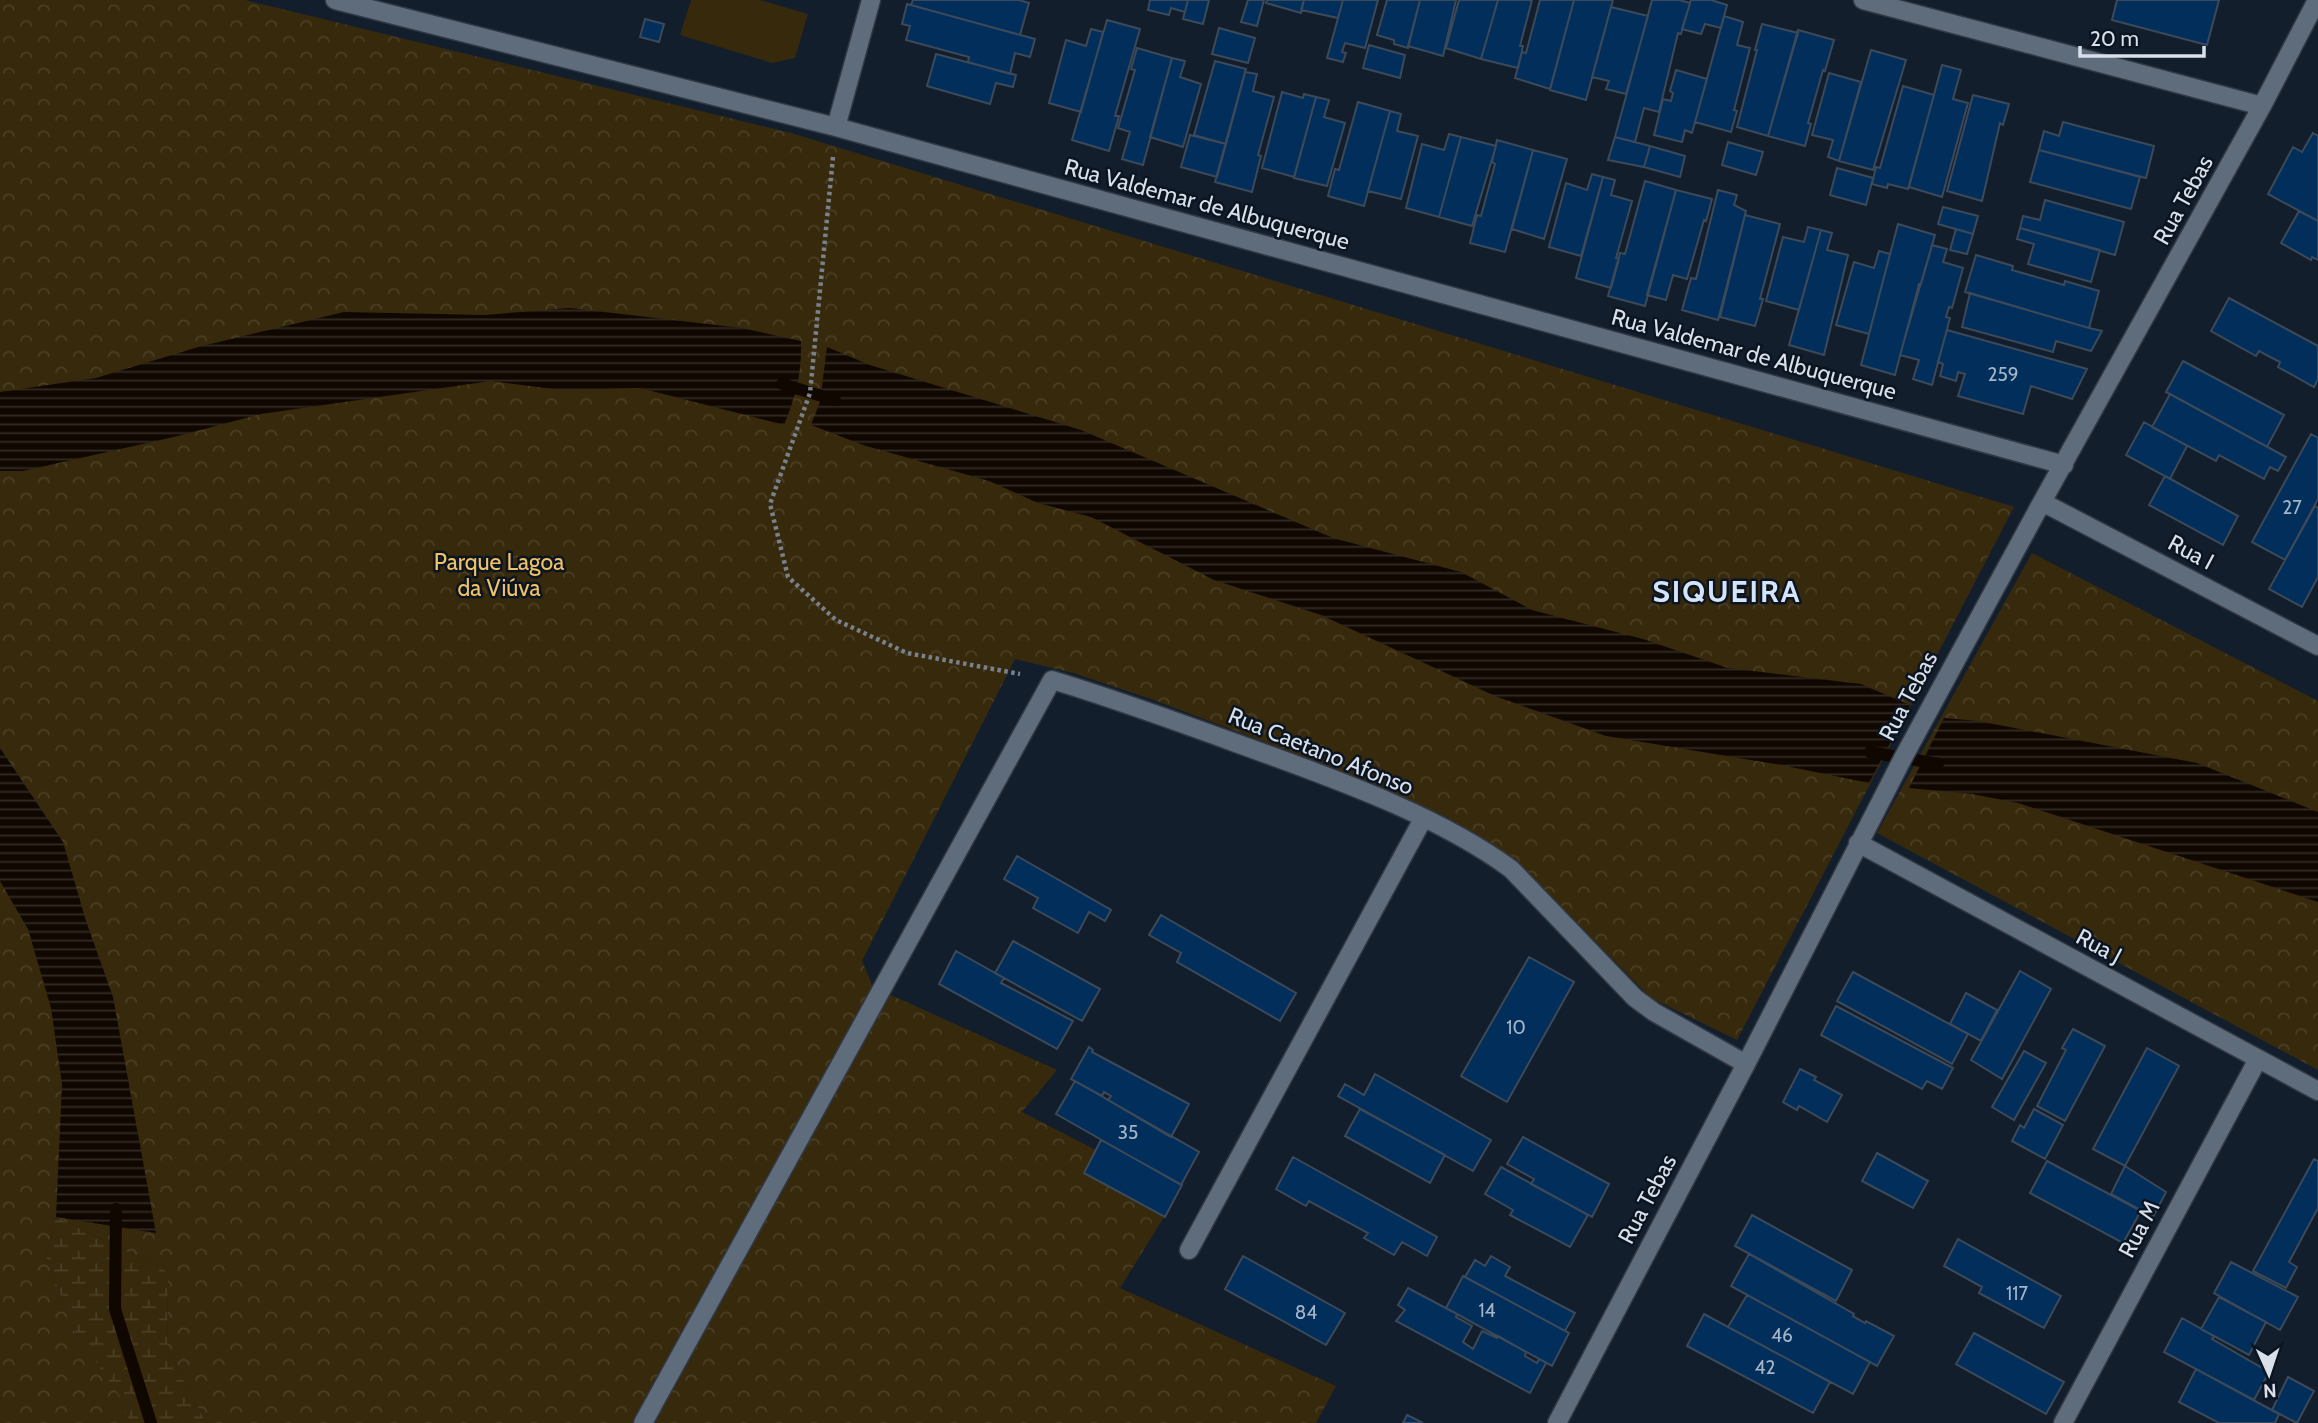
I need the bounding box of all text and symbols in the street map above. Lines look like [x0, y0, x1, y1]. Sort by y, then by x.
scale bar [2080, 14, 2204, 58]
text: 20 m [2090, 26, 2139, 51]
street label: Rua Tebas [2147, 151, 2219, 249]
street label: Rua Valdemar de Albuquerque [1062, 152, 1353, 256]
street label: Rua Valdemar de Albuquerque [1609, 302, 1900, 406]
house number: 259 [1987, 363, 2019, 386]
house number: 27 [2282, 496, 2302, 519]
street label: Rua I [2163, 528, 2219, 576]
park label: Parque Lagoa da Viúva [434, 548, 564, 602]
district label: SIQUEIRA [1652, 573, 1802, 610]
street label: Rua Tebas [1873, 646, 1943, 746]
street label: Rua Caetano Afonso [1224, 701, 1418, 801]
street label: Rua J [2071, 922, 2127, 970]
house number: 10 [1506, 1016, 1526, 1039]
house number: 35 [1118, 1121, 1138, 1144]
street label: Rua Tebas [1612, 1149, 1682, 1249]
street label: Rua M [2112, 1196, 2166, 1262]
house number: 117 [2006, 1282, 2028, 1305]
house number: 14 [1478, 1299, 1496, 1322]
house number: 84 [1295, 1301, 1317, 1324]
house number: 46 [1771, 1324, 1793, 1347]
north arrow [2234, 1339, 2304, 1409]
house number: 42 [1755, 1356, 1775, 1379]
text: N [2263, 1379, 2277, 1402]

